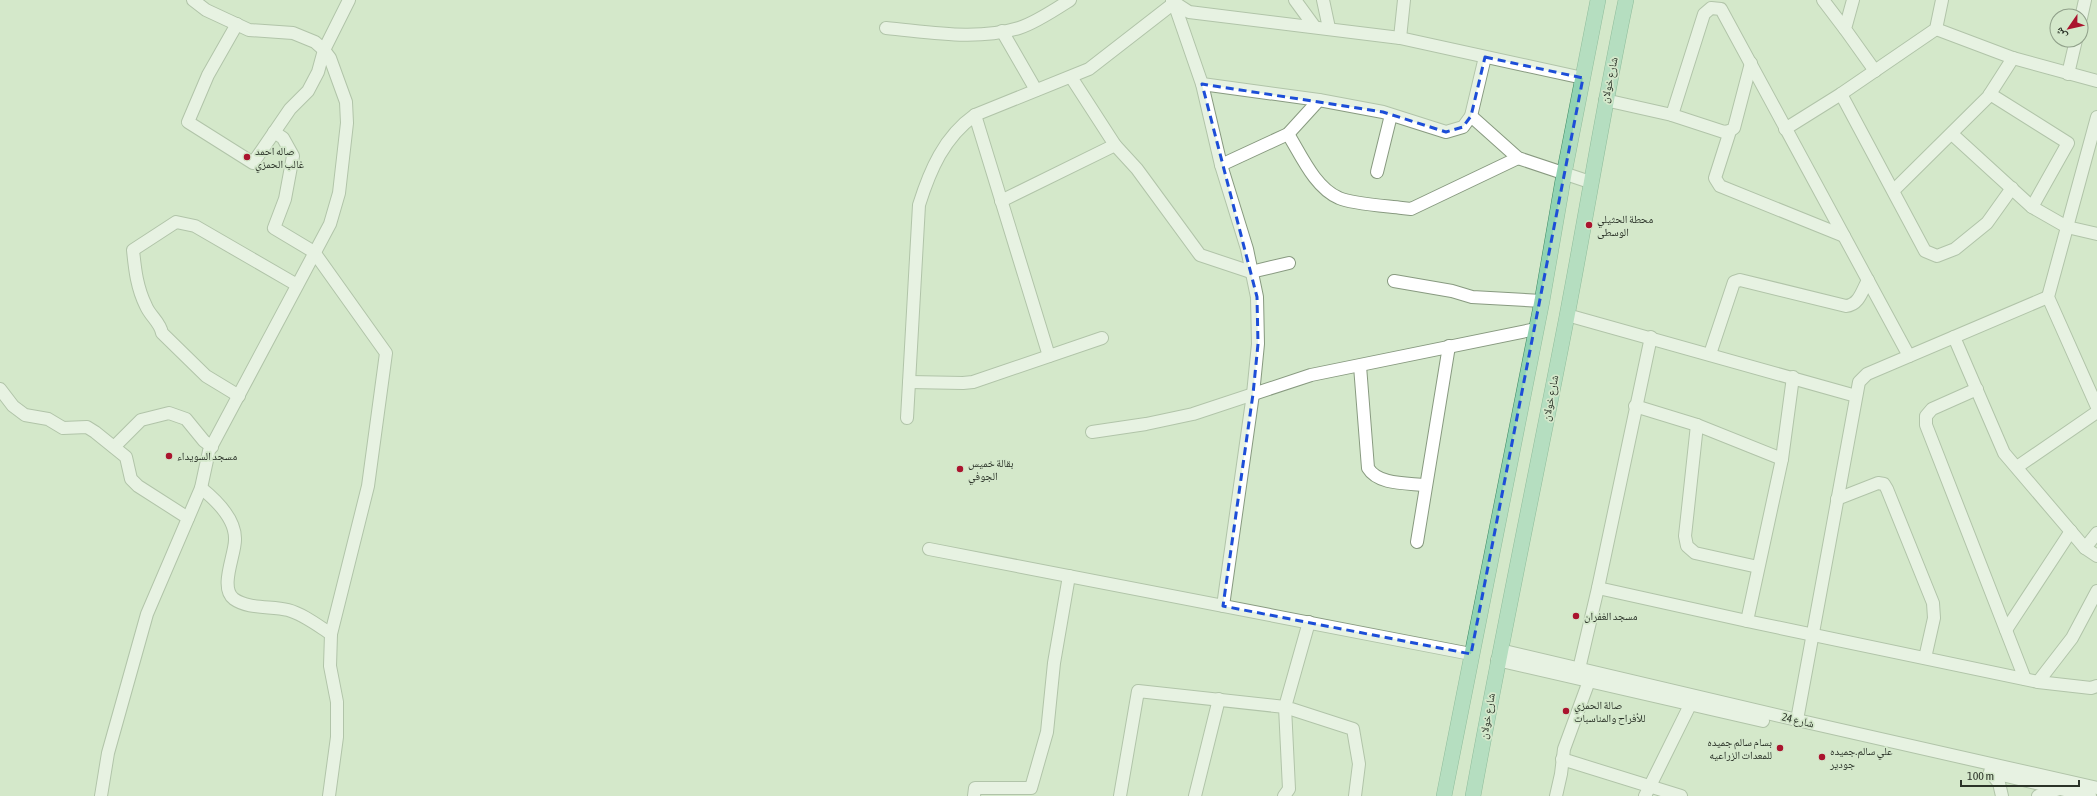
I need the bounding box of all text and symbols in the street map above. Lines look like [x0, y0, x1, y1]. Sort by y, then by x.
north arrow [2049, 8, 2089, 48]
text: ش [2052, 24, 2071, 42]
street label: شارع خولان [1598, 56, 1621, 104]
place label: صاله احمد غالب الحمزي [255, 145, 305, 173]
marker: صاله احمد غالب الحمزي [242, 152, 252, 162]
place label: محطة الحثيلي الوسطى [1597, 213, 1653, 239]
marker: محطة الحثيلي الوسطى [1584, 220, 1594, 230]
street label: شارع خولان [1540, 374, 1561, 422]
place label: مسجد السويداء [177, 450, 237, 462]
marker: مسجد السويداء [164, 451, 174, 461]
place label: بقالة خميس الجوفي [968, 457, 1014, 485]
marker: بقالة خميس الجوفي [955, 464, 965, 474]
place label: مسجد الغفران [1584, 610, 1638, 623]
marker: مسجد الغفران [1571, 611, 1581, 621]
street label: شارع خولان [1477, 692, 1498, 740]
place label: صالة الحمزي للأفراح والمناسبات [1574, 699, 1646, 725]
marker: صالة الحمزي للأفراح والمناسبات [1561, 706, 1571, 716]
street label: شارع 24 [1780, 710, 1815, 731]
place label: بسام سالم جميده للمعدات الزراعيه [1707, 736, 1772, 761]
marker: بسام سالم جميده للمعدات الزراعيه [1775, 743, 1785, 753]
place label: علي سالم.جميده جودير [1829, 745, 1893, 770]
marker: علي سالم.جميده جودير [1817, 752, 1827, 762]
scale bar [1961, 762, 2079, 788]
text: 100 m [1967, 769, 1994, 783]

